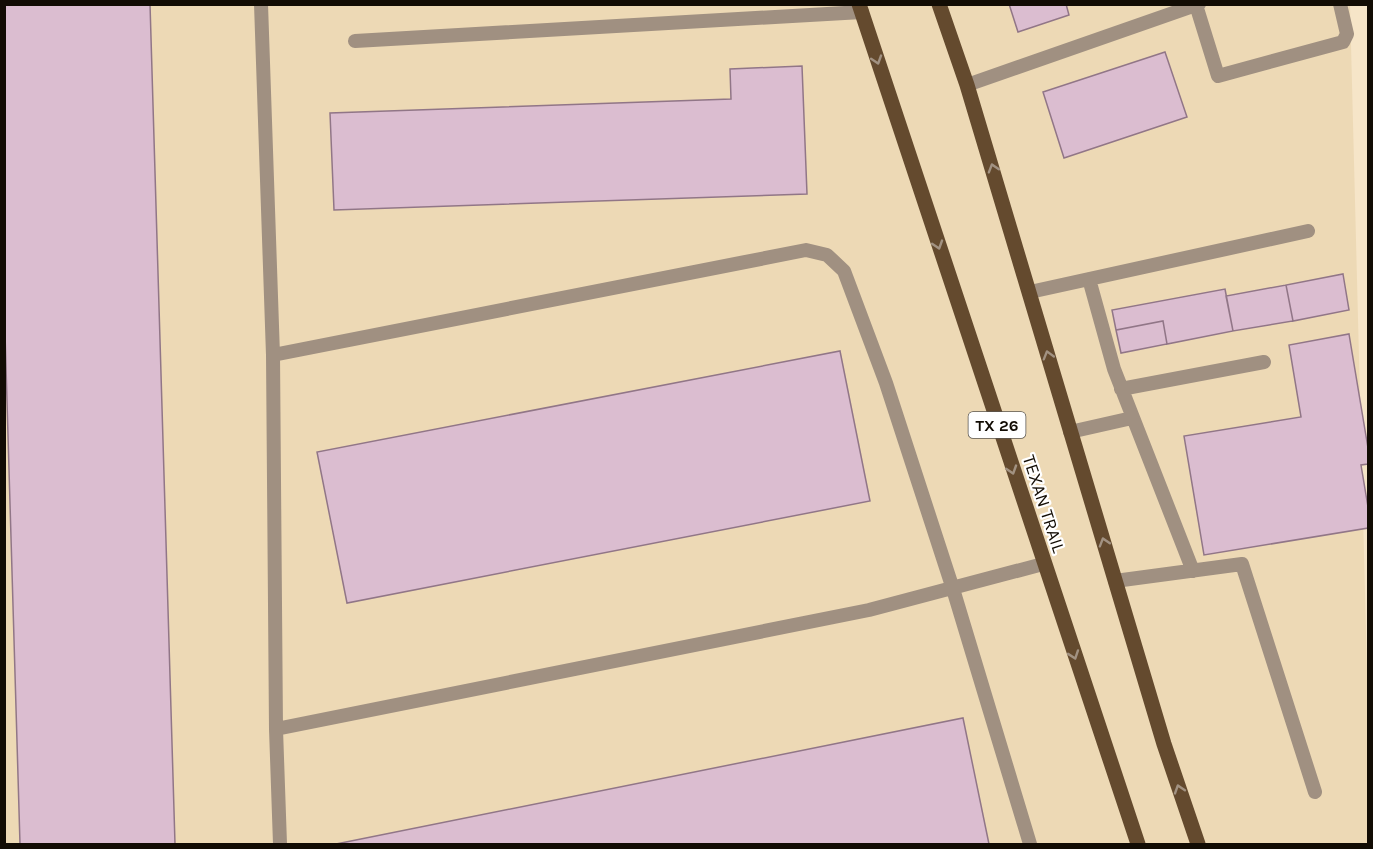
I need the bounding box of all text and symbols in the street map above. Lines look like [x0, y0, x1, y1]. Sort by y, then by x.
one-way arrow [870, 54, 883, 65]
one-way arrow [988, 164, 1000, 174]
one-way arrow [931, 239, 943, 250]
one-way arrow [1043, 351, 1055, 361]
road number: TX 26 [968, 412, 1026, 438]
street label: TEXAN TRAIL [1018, 452, 1070, 556]
one-way arrow [1005, 465, 1017, 475]
one-way arrow [1099, 537, 1111, 548]
one-way arrow [1067, 650, 1079, 660]
one-way arrow [1174, 784, 1187, 795]

